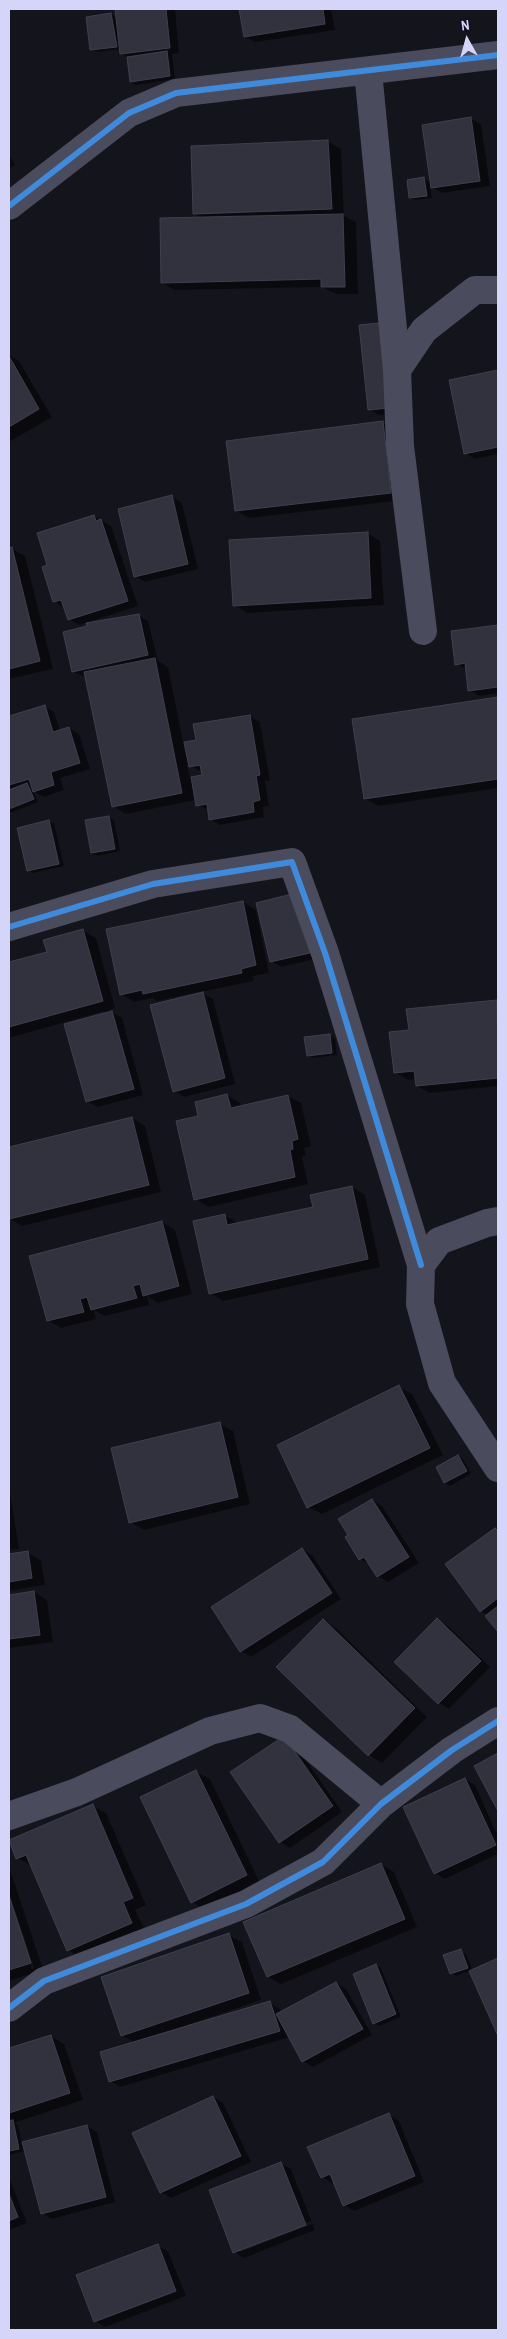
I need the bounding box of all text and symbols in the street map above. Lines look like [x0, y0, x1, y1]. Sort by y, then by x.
north arrow [442, 15, 492, 65]
text: N [460, 16, 470, 35]

